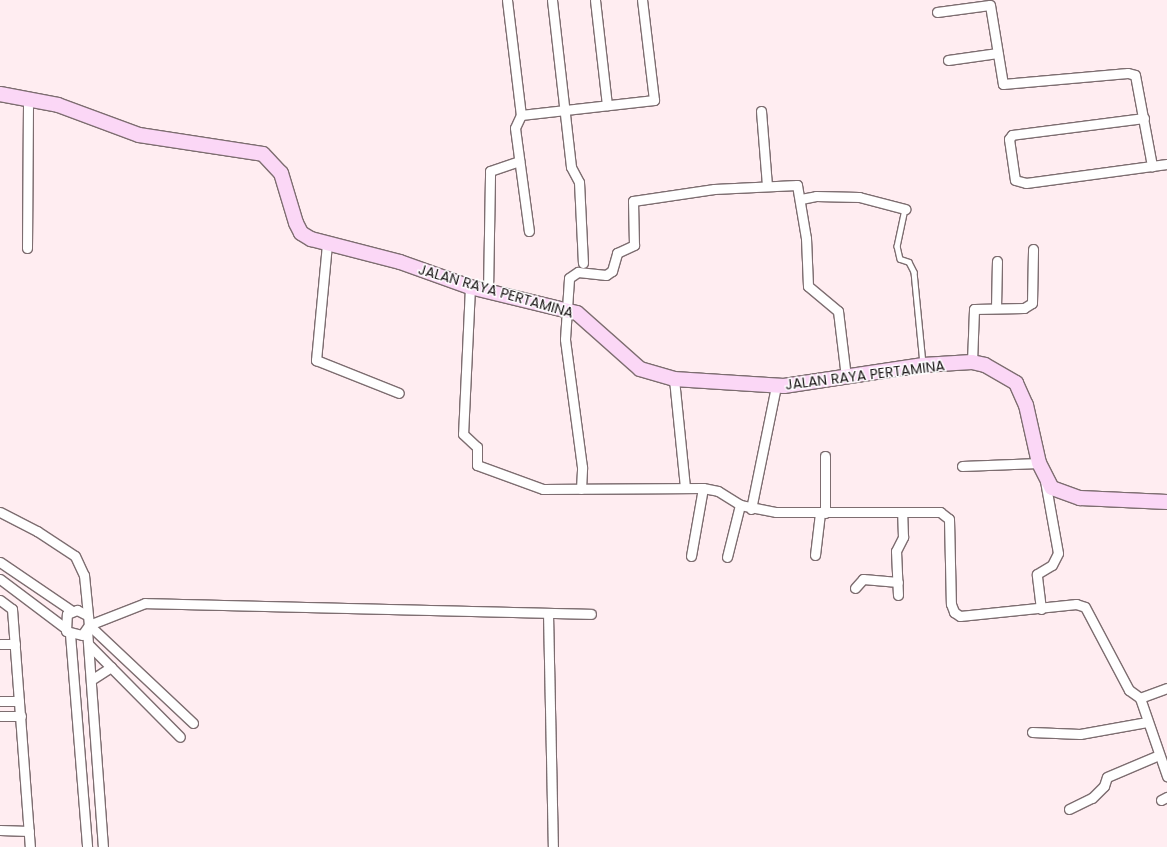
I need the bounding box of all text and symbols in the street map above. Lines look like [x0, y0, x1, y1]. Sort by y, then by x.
street label: JALAN RAYA PERTAMINA [416, 261, 576, 321]
street label: JALAN RAYA PERTAMINA [784, 357, 946, 393]

